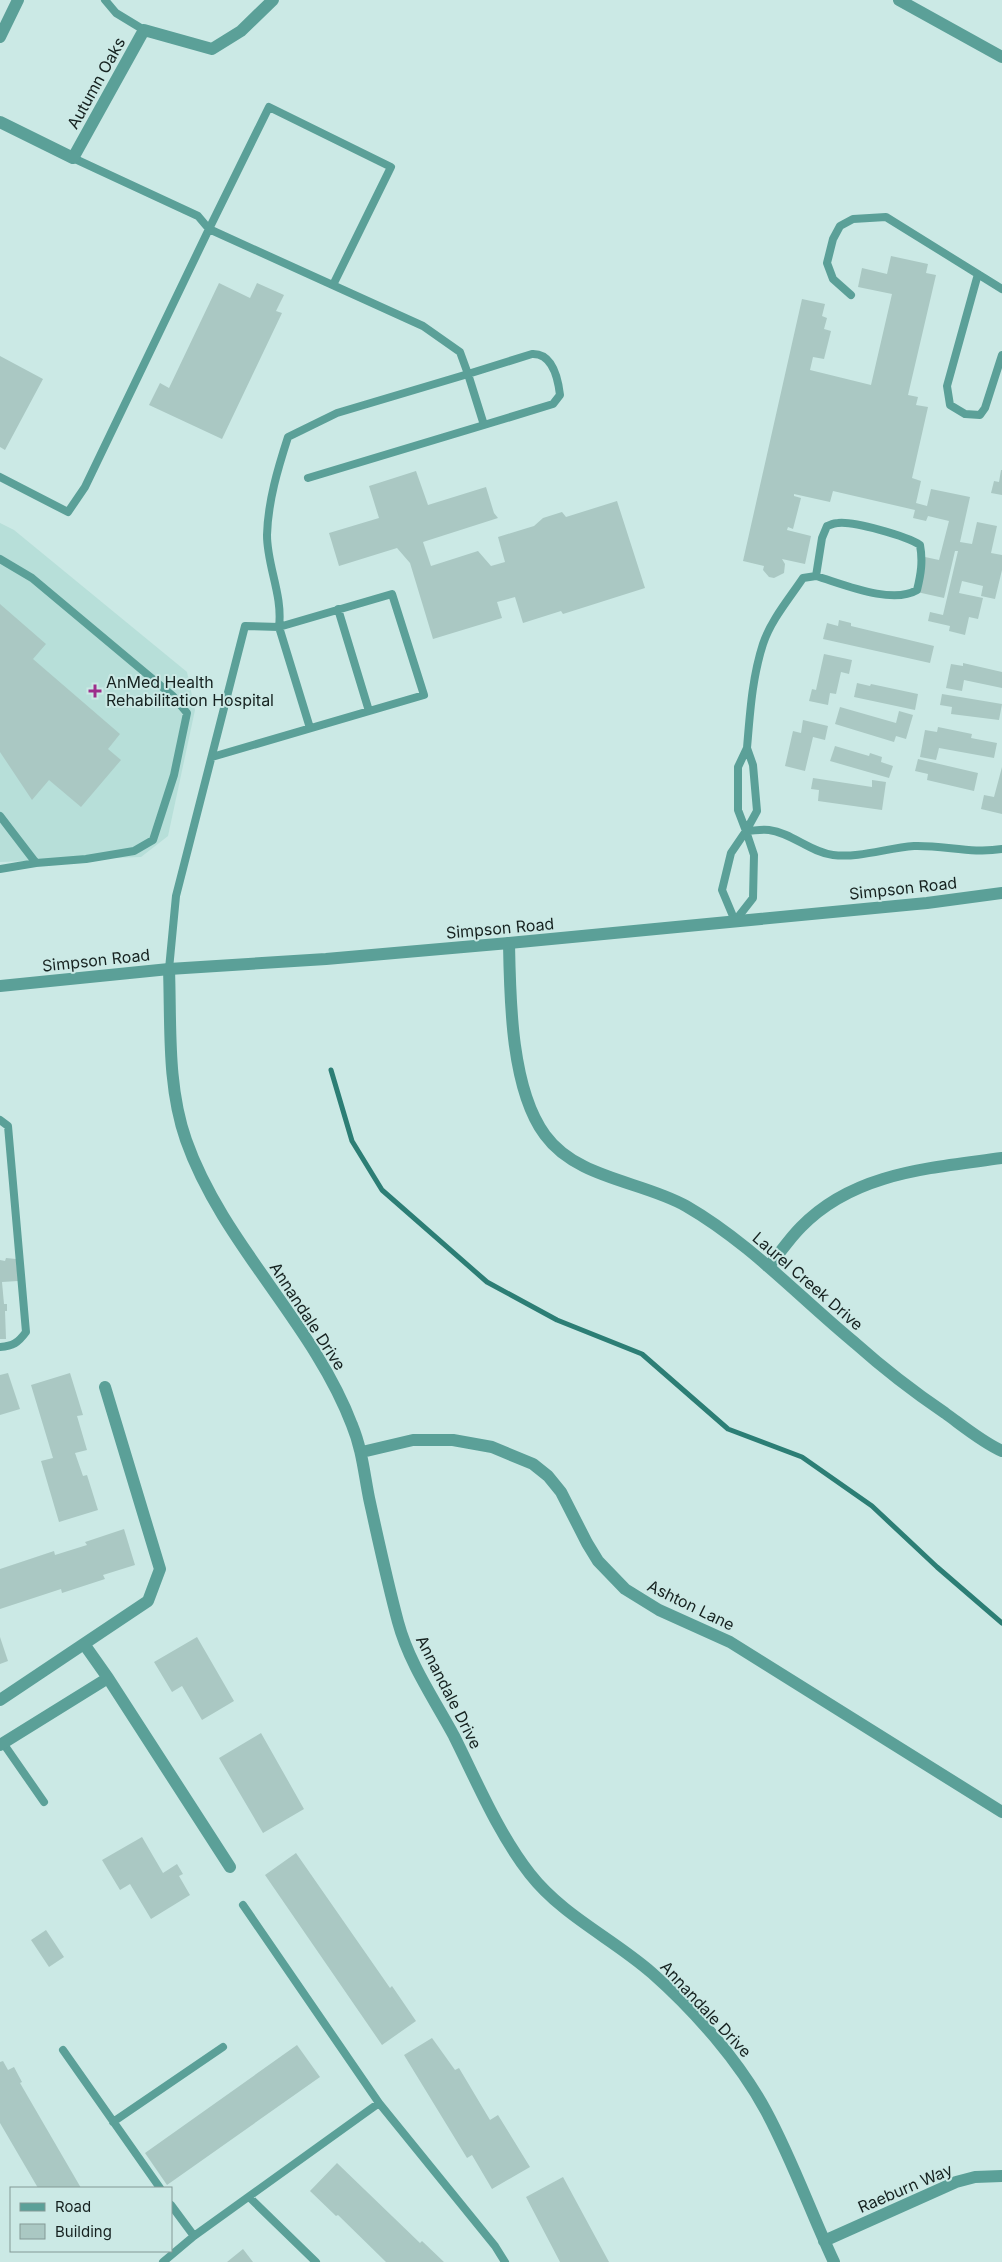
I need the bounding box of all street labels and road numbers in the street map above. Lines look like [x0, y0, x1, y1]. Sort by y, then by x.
street label: Autumn Oaks [63, 34, 129, 132]
street label: Simpson Road [848, 872, 958, 904]
street label: Simpson Road [445, 913, 555, 943]
street label: Simpson Road [41, 944, 151, 976]
street label: Laurel Creek Drive [749, 1228, 867, 1334]
street label: Annandale Drive [266, 1258, 350, 1374]
street label: Ashton Lane [644, 1575, 738, 1635]
street label: Annandale Drive [412, 1632, 486, 1752]
street label: Annandale Drive [656, 1957, 756, 2061]
street label: Raeburn Way [855, 2159, 955, 2217]

